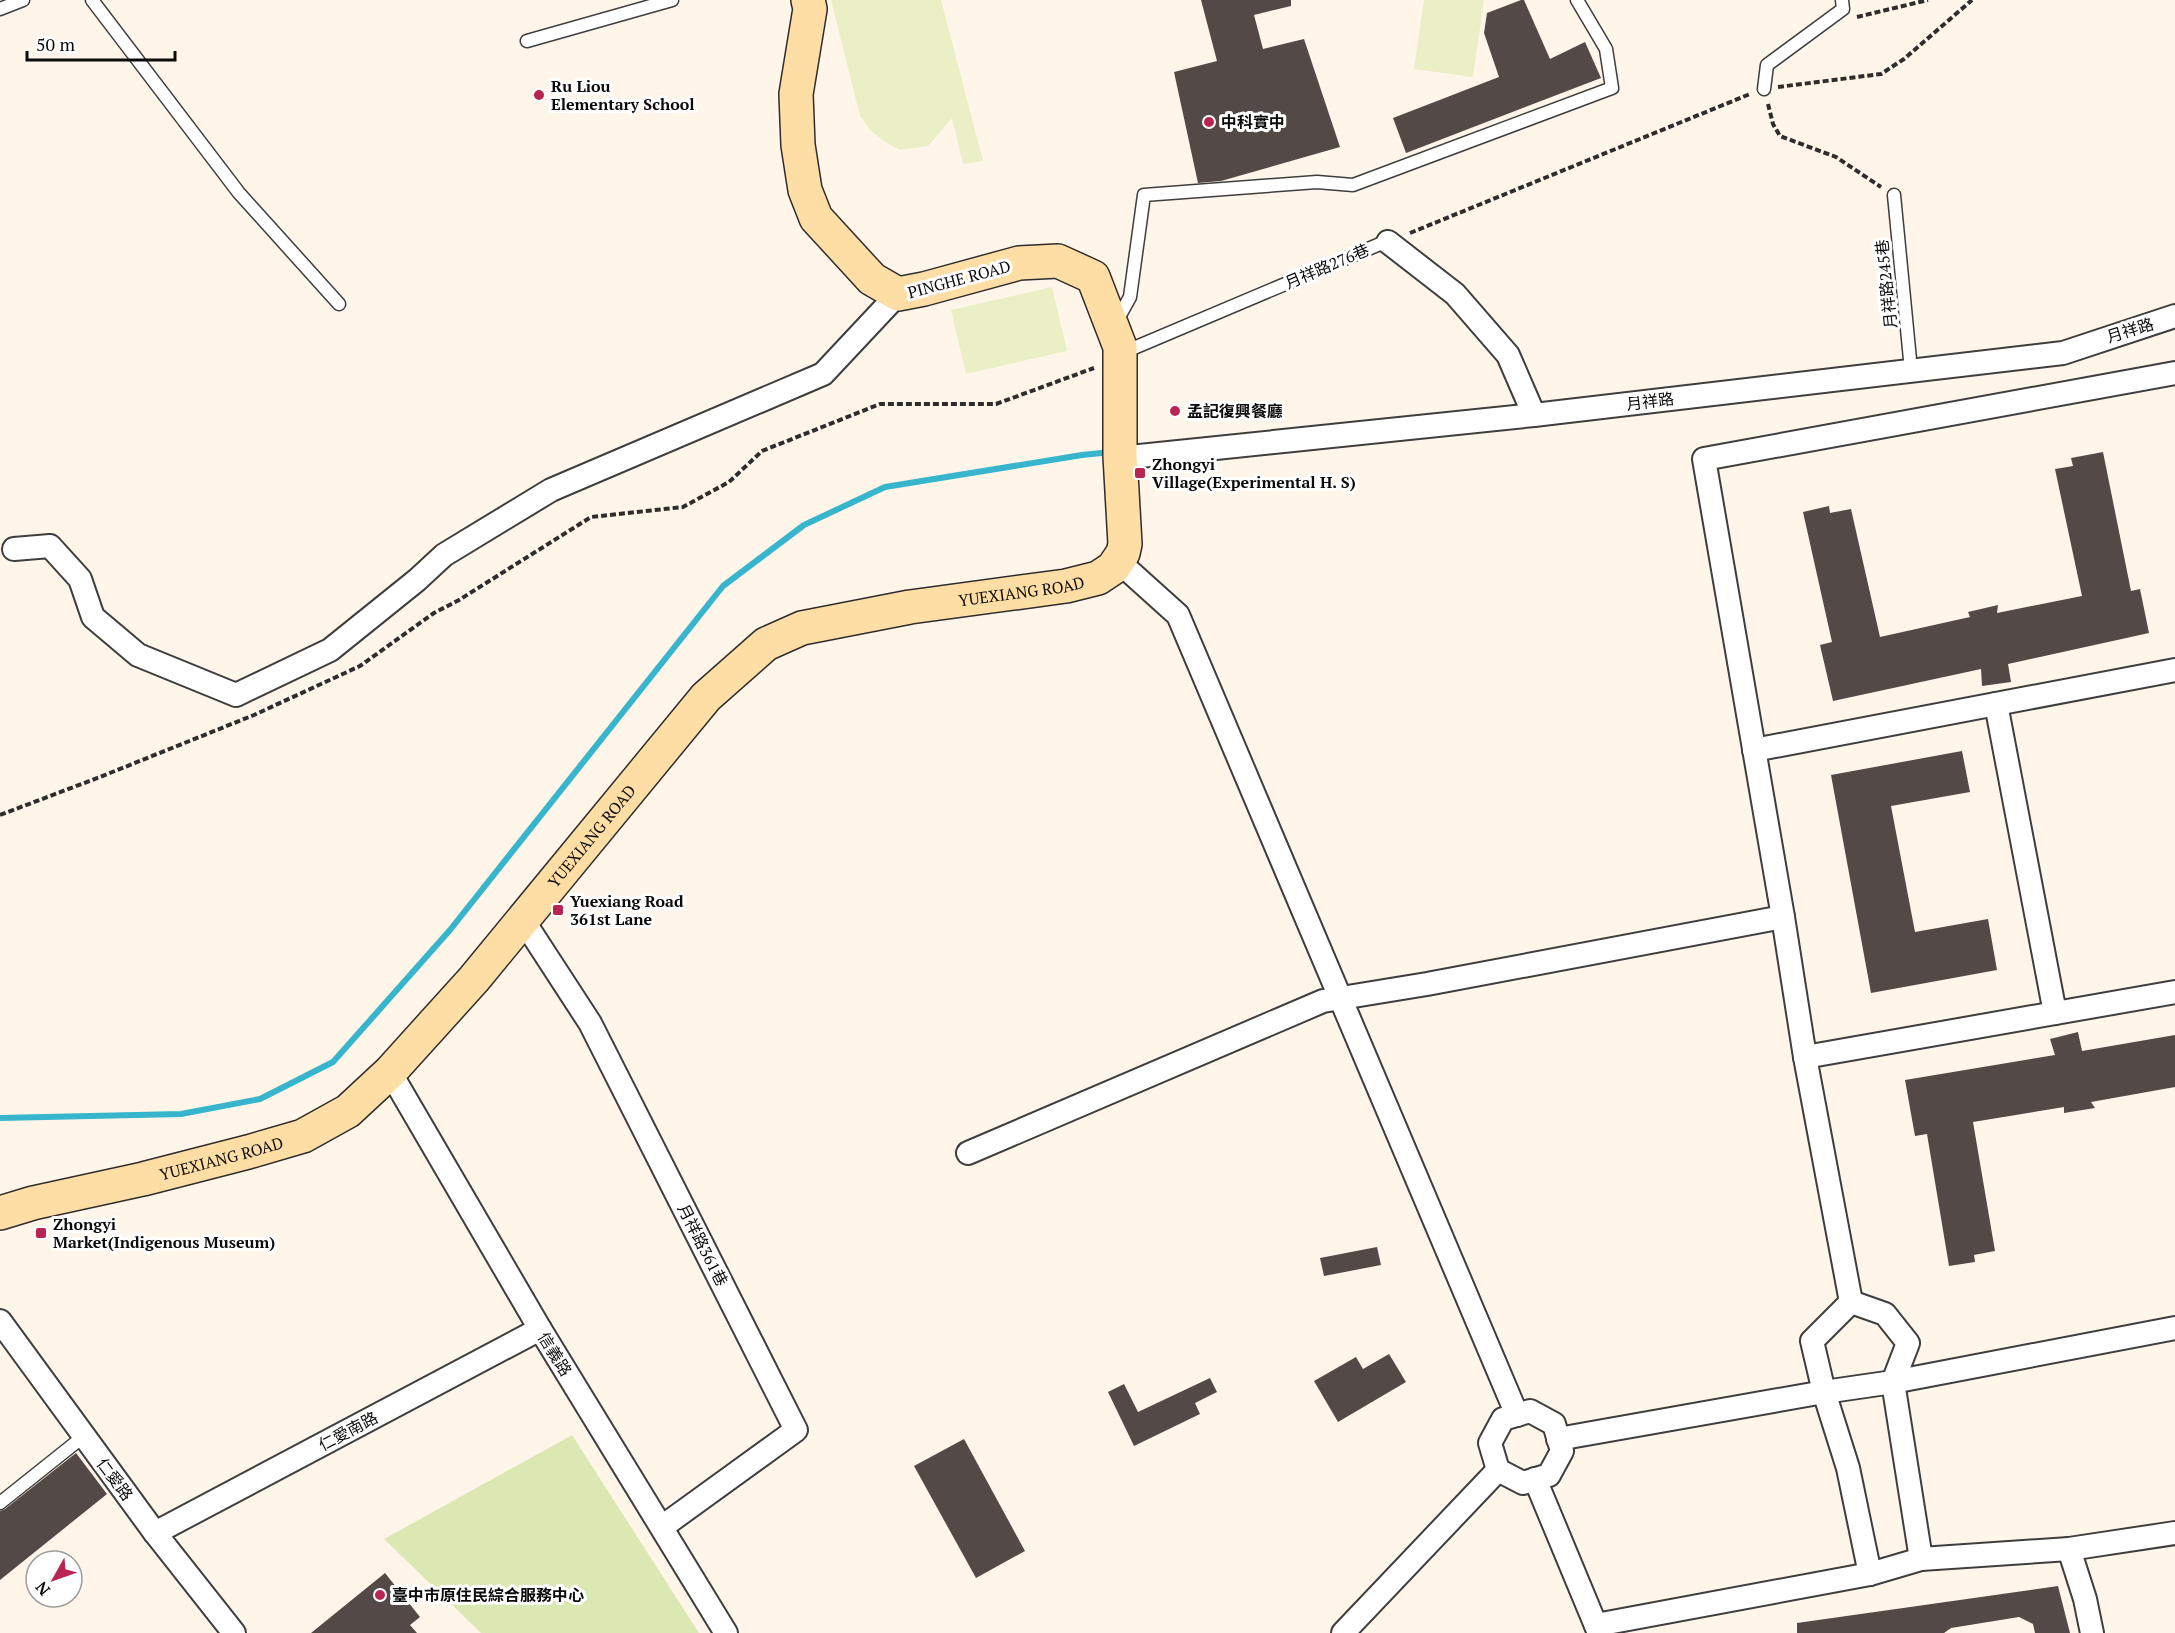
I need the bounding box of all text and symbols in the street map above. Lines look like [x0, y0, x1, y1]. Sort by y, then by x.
scale bar [27, 24, 176, 62]
text: 50 m [36, 32, 76, 56]
place label: Ru Liou Elementary School [551, 75, 695, 115]
marker: Ru Liou Elementary School [532, 88, 546, 102]
place label: 中科實中 [1221, 111, 1285, 133]
marker: 中科實中 [1202, 115, 1216, 129]
street label: 月祥路276巷 [1281, 238, 1373, 294]
street label: 月祥路245巷 [1870, 238, 1902, 330]
street label: PINGHE ROAD [905, 255, 1013, 303]
street label: 月祥路 [2104, 312, 2156, 348]
street label: 月祥路 [1625, 387, 1675, 415]
place label: 孟記復興餐廳 [1187, 400, 1283, 422]
marker: 孟記復興餐廳 [1168, 404, 1182, 418]
place label: Zhongyi Village(Experimental H. S) [1152, 453, 1356, 493]
marker: Zhongyi Village(Experimental H. S) [1133, 466, 1147, 480]
street label: YUEXIANG ROAD [957, 571, 1087, 611]
street label: YUEXIANG ROAD [543, 780, 641, 892]
place label: Yuexiang Road 361st Lane [570, 890, 684, 930]
marker: Yuexiang Road 361st Lane [551, 903, 565, 917]
street label: YUEXIANG ROAD [157, 1131, 286, 1185]
street label: 月祥路361巷 [673, 1200, 733, 1290]
place label: Zhongyi Market(Indigenous Museum) [53, 1213, 275, 1253]
marker: Zhongyi Market(Indigenous Museum) [34, 1226, 48, 1240]
street label: 信義路 [533, 1328, 577, 1380]
street label: 仁愛南路 [315, 1406, 381, 1456]
street label: 仁愛路 [92, 1453, 138, 1505]
north arrow [24, 1549, 84, 1609]
text: N [30, 1577, 55, 1600]
place label: 臺中市原住民綜合服務中心 [392, 1584, 584, 1606]
marker: 臺中市原住民綜合服務中心 [373, 1588, 387, 1602]

